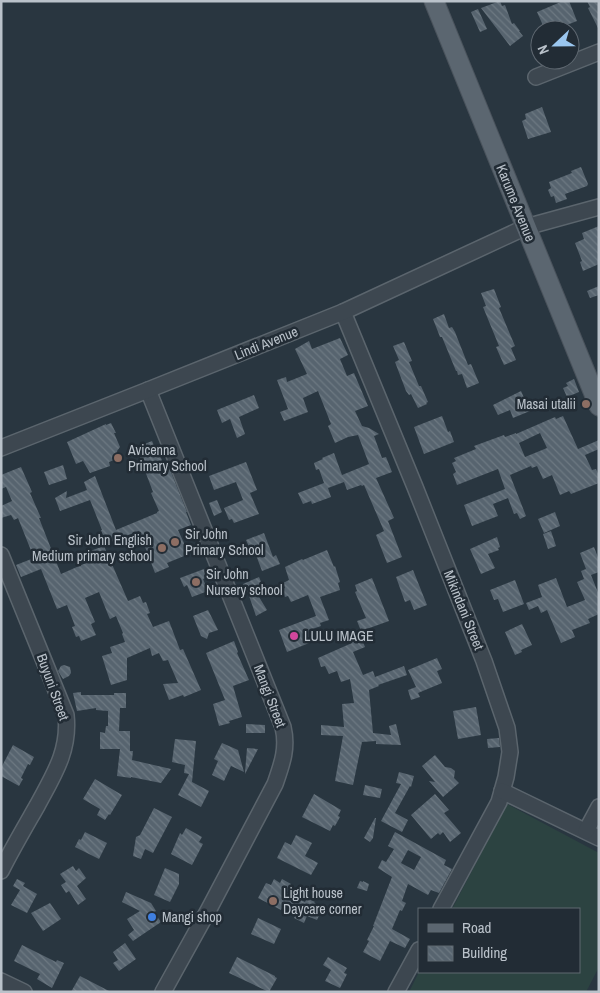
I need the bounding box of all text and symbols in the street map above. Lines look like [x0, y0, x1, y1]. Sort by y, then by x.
north arrow [530, 20, 580, 70]
text: N [533, 43, 553, 57]
street label: Karume Avenue [492, 162, 540, 244]
street label: Lindi Avenue [232, 322, 300, 364]
place label: Masai utalii [517, 395, 576, 413]
marker: Masai utalii [580, 398, 592, 410]
place label: Avicenna Primary School [127, 441, 206, 475]
marker: Avicenna Primary School [112, 452, 124, 464]
place label: Sir John Primary School [185, 525, 263, 559]
place label: Sir John English Medium primary school [32, 531, 152, 565]
marker: Sir John Primary School [169, 536, 181, 548]
marker: Sir John English Medium primary school [156, 542, 168, 554]
place label: Sir John Nursery school [206, 565, 283, 599]
street label: Mikindani Street [440, 568, 488, 652]
marker: Sir John Nursery school [190, 576, 202, 588]
place label: LULU IMAGE [304, 627, 374, 645]
marker: LULU IMAGE [288, 630, 300, 642]
street label: Buyuni Street [33, 651, 73, 723]
street label: Mangi Street [250, 662, 290, 730]
place label: Light house Daycare corner [283, 884, 362, 918]
marker: Light house Daycare corner [267, 895, 279, 907]
place label: Mangi shop [162, 908, 222, 926]
legend [418, 908, 580, 973]
marker: Mangi shop [146, 911, 158, 923]
text: Road [462, 917, 491, 938]
text: Building [462, 942, 507, 963]

